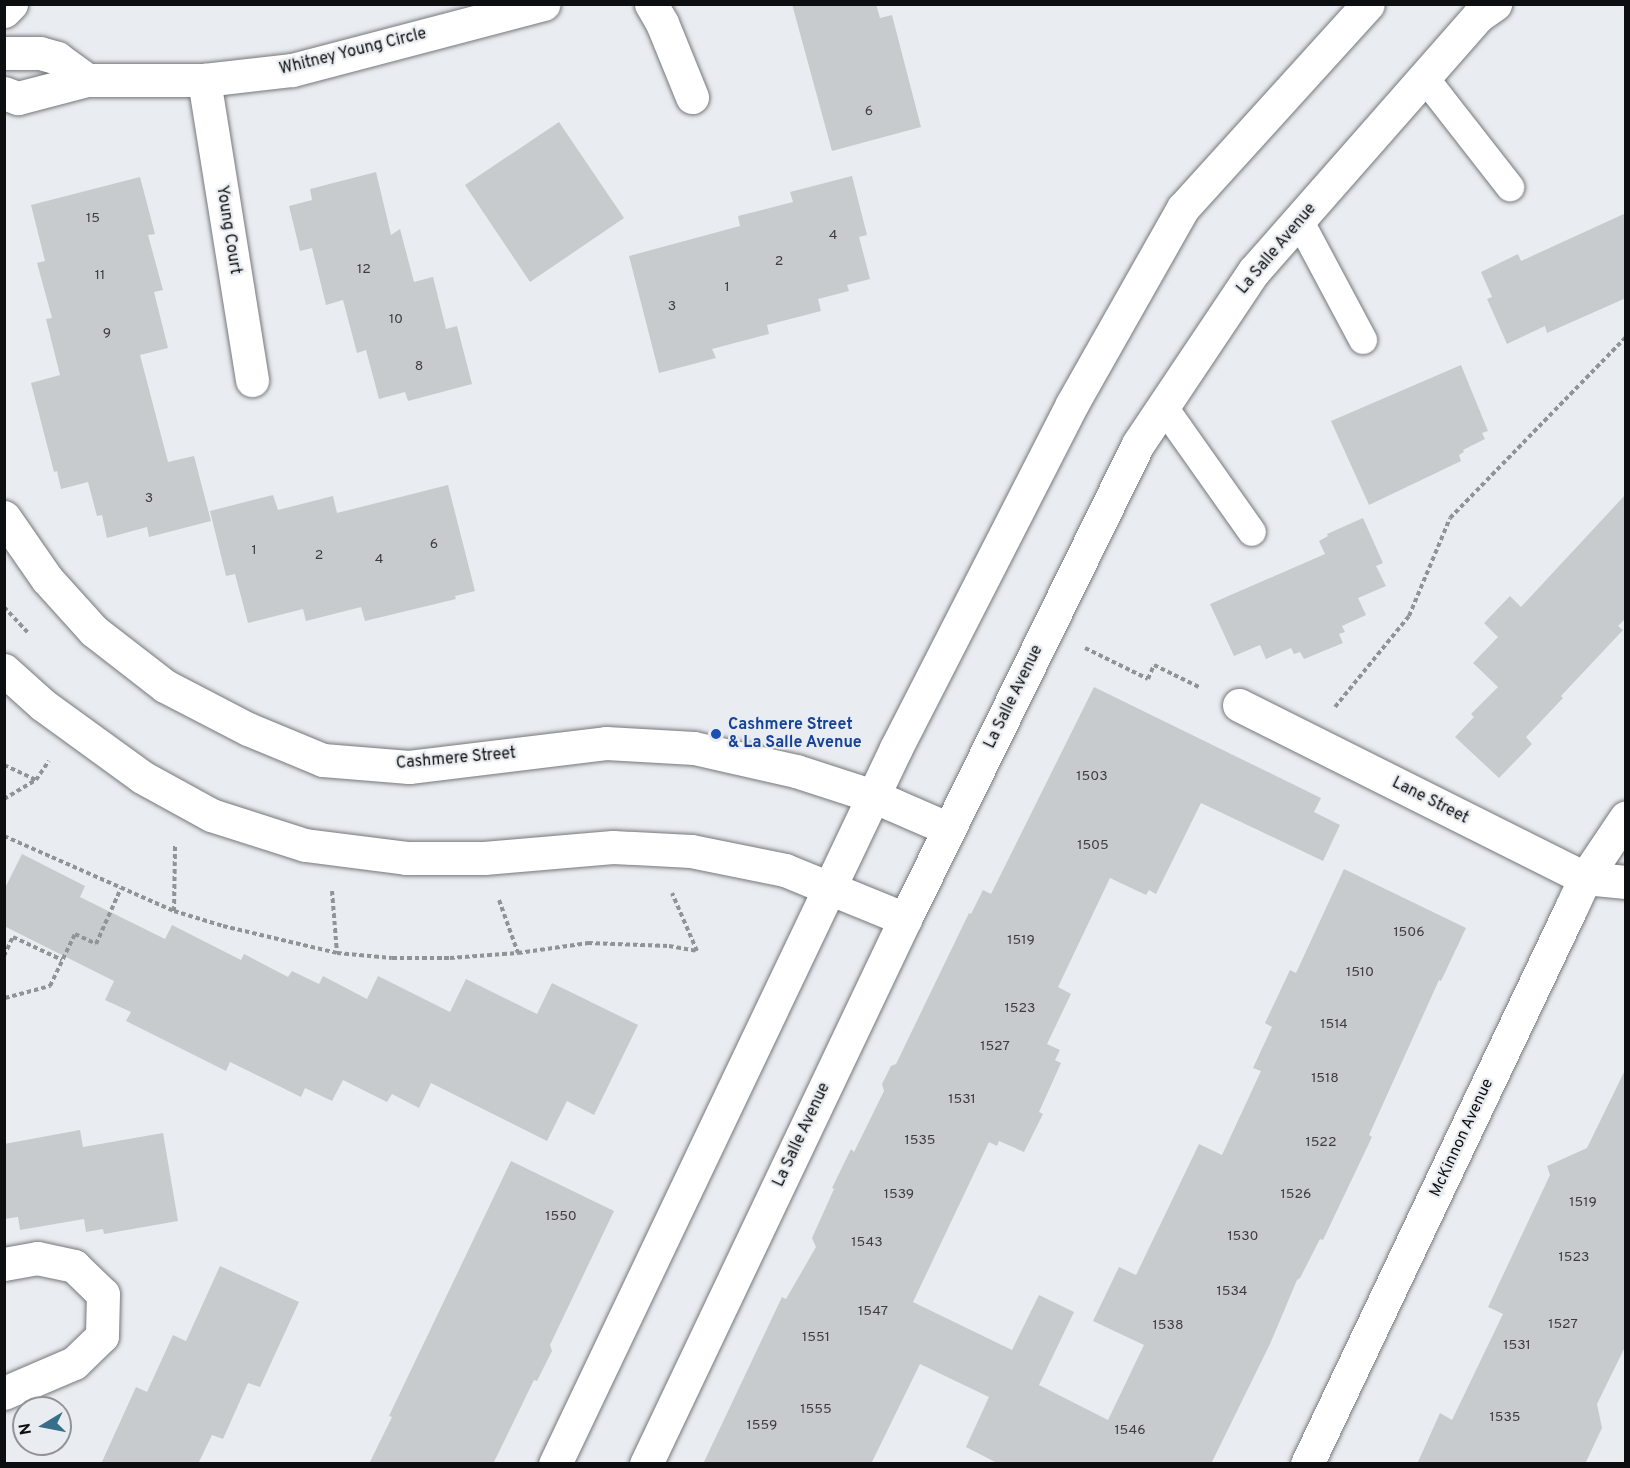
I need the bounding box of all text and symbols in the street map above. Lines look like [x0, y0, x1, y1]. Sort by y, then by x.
street label: Whitney Young Circle [277, 24, 429, 80]
house number: 6 [865, 104, 873, 120]
street label: Young Court [211, 184, 245, 276]
street label: La Salle Avenue [1233, 199, 1321, 299]
house number: 15 [86, 211, 100, 227]
house number: 4 [829, 228, 837, 244]
house number: 2 [775, 254, 783, 270]
house number: 12 [357, 262, 371, 278]
house number: 11 [95, 268, 105, 284]
house number: 1 [724, 280, 730, 296]
house number: 3 [668, 299, 676, 315]
house number: 10 [389, 312, 403, 328]
house number: 9 [103, 326, 111, 342]
house number: 8 [415, 359, 423, 375]
house number: 3 [145, 491, 153, 507]
house number: 6 [430, 537, 438, 553]
house number: 1 [251, 543, 257, 559]
house number: 2 [315, 548, 323, 564]
house number: 4 [375, 552, 383, 568]
street label: La Salle Avenue [981, 642, 1047, 752]
place label: Cashmere Street & La Salle Avenue [728, 715, 862, 753]
marker: Cashmere Street & La Salle Avenue [709, 727, 723, 741]
street label: Cashmere Street [395, 744, 517, 774]
house number: 1503 [1076, 769, 1108, 785]
street label: Lane Street [1389, 774, 1471, 828]
house number: 1505 [1077, 838, 1109, 854]
house number: 1506 [1393, 925, 1425, 941]
house number: 1519 [1007, 933, 1035, 949]
house number: 1510 [1346, 965, 1374, 981]
house number: 1523 [1005, 1001, 1035, 1017]
house number: 1514 [1320, 1017, 1348, 1033]
house number: 1527 [980, 1039, 1010, 1055]
house number: 1518 [1311, 1071, 1339, 1087]
street label: McKinnon Avenue [1426, 1075, 1498, 1201]
street label: La Salle Avenue [769, 1080, 835, 1190]
house number: 1531 [948, 1092, 976, 1108]
house number: 1535 [904, 1133, 936, 1149]
house number: 1522 [1306, 1135, 1336, 1151]
house number: 1539 [884, 1187, 914, 1203]
house number: 1526 [1281, 1187, 1311, 1203]
house number: 1519 [1569, 1195, 1597, 1211]
house number: 1550 [545, 1209, 577, 1225]
house number: 1530 [1227, 1229, 1259, 1245]
house number: 1543 [851, 1235, 883, 1251]
house number: 1523 [1559, 1250, 1589, 1266]
house number: 1534 [1216, 1284, 1248, 1300]
house number: 1547 [858, 1304, 888, 1320]
house number: 1527 [1548, 1317, 1578, 1333]
house number: 1538 [1153, 1318, 1183, 1334]
house number: 1551 [802, 1330, 830, 1346]
house number: 1531 [1503, 1338, 1531, 1354]
north arrow [12, 1396, 72, 1456]
house number: 1555 [800, 1402, 832, 1418]
house number: 1535 [1489, 1410, 1521, 1426]
house number: 1559 [747, 1418, 777, 1434]
text: N [15, 1421, 37, 1436]
house number: 1546 [1114, 1423, 1146, 1439]

